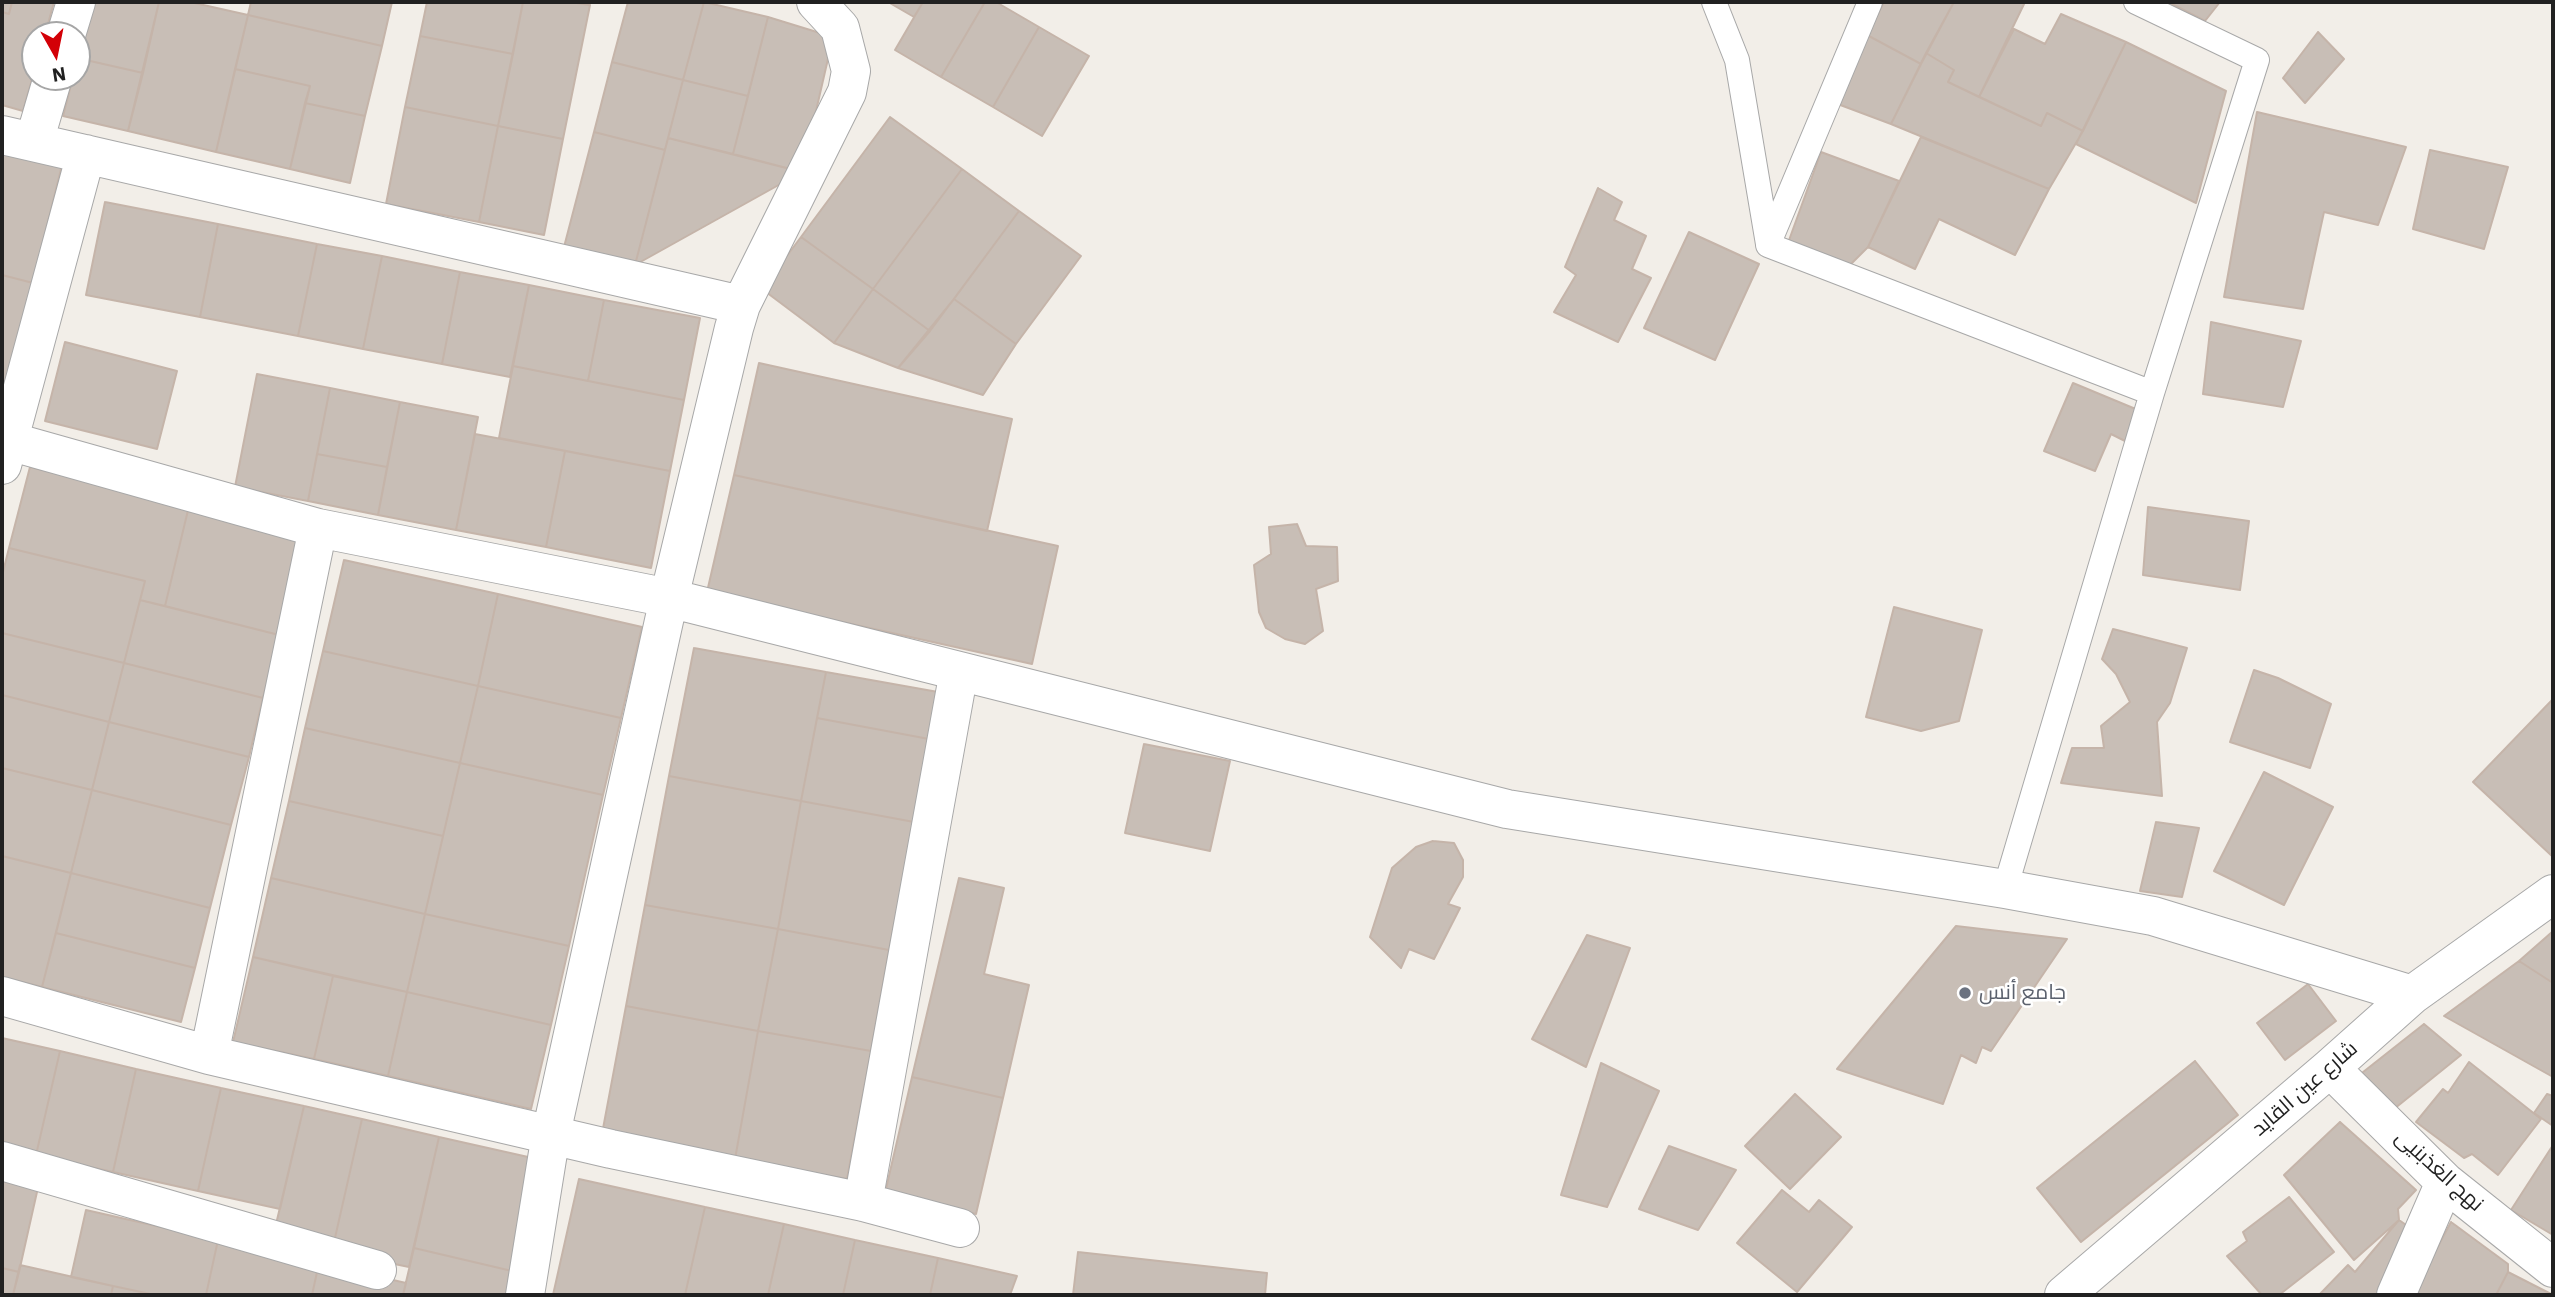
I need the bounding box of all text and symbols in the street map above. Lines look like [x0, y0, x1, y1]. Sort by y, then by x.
north arrow [21, 21, 91, 91]
text: N [50, 62, 68, 88]
place label: جامع أنس [1979, 980, 2066, 1006]
marker: جامع أنس [1957, 985, 1973, 1001]
street label: شارع عين القايد [2247, 1036, 2363, 1142]
street label: نهج الغذبنيى [2390, 1125, 2488, 1217]

